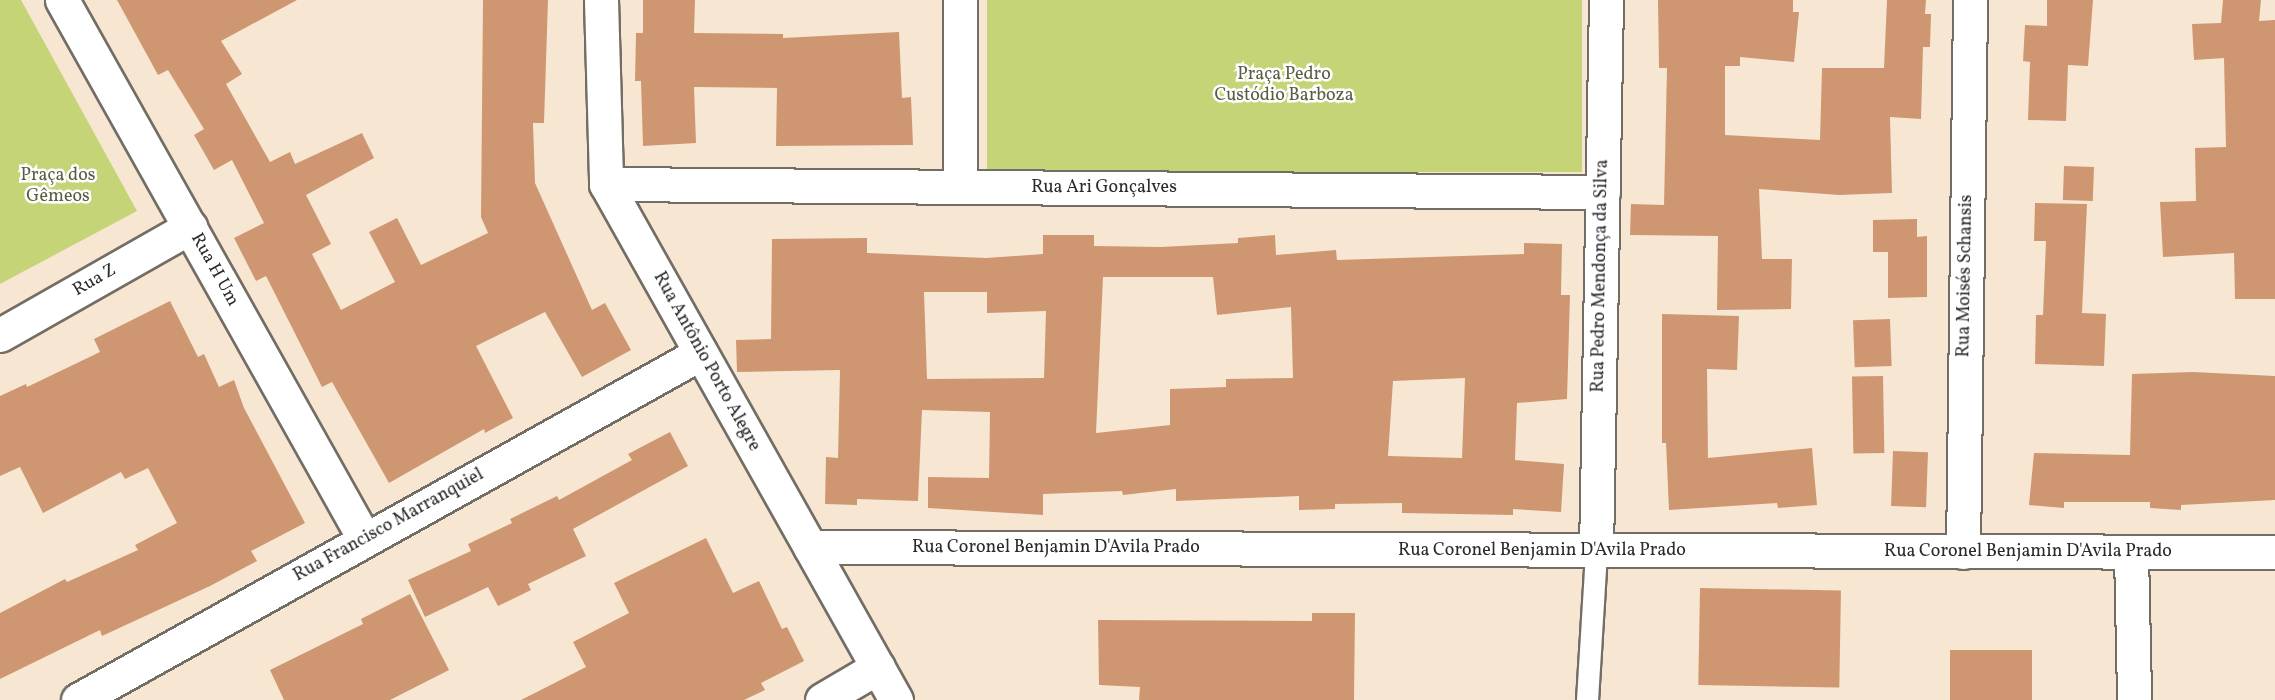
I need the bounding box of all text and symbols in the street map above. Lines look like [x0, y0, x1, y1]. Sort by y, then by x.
park label: Praça Pedro Custódio Barboza [1214, 65, 1354, 107]
street label: Rua Pedro Mendonça da Silva [1588, 159, 1614, 393]
park label: Praça dos Gêmeos [20, 166, 96, 208]
street label: Rua Ari Gonçalves [1031, 177, 1177, 199]
street label: Rua Moisés Schansis [1954, 194, 1978, 358]
street label: Rua H Um [185, 230, 243, 310]
street label: Rua Z [70, 260, 120, 302]
street label: Rua Antônio Porto Alegre [648, 268, 764, 456]
street label: Rua Francisco Marranquiel [290, 465, 488, 587]
street label: Rua Coronel Benjamin D'Avila Prado [912, 537, 1200, 559]
street label: Rua Coronel Benjamin D'Avila Prado [1398, 540, 1686, 562]
street label: Rua Coronel Benjamin D'Avila Prado [1884, 541, 2172, 563]

